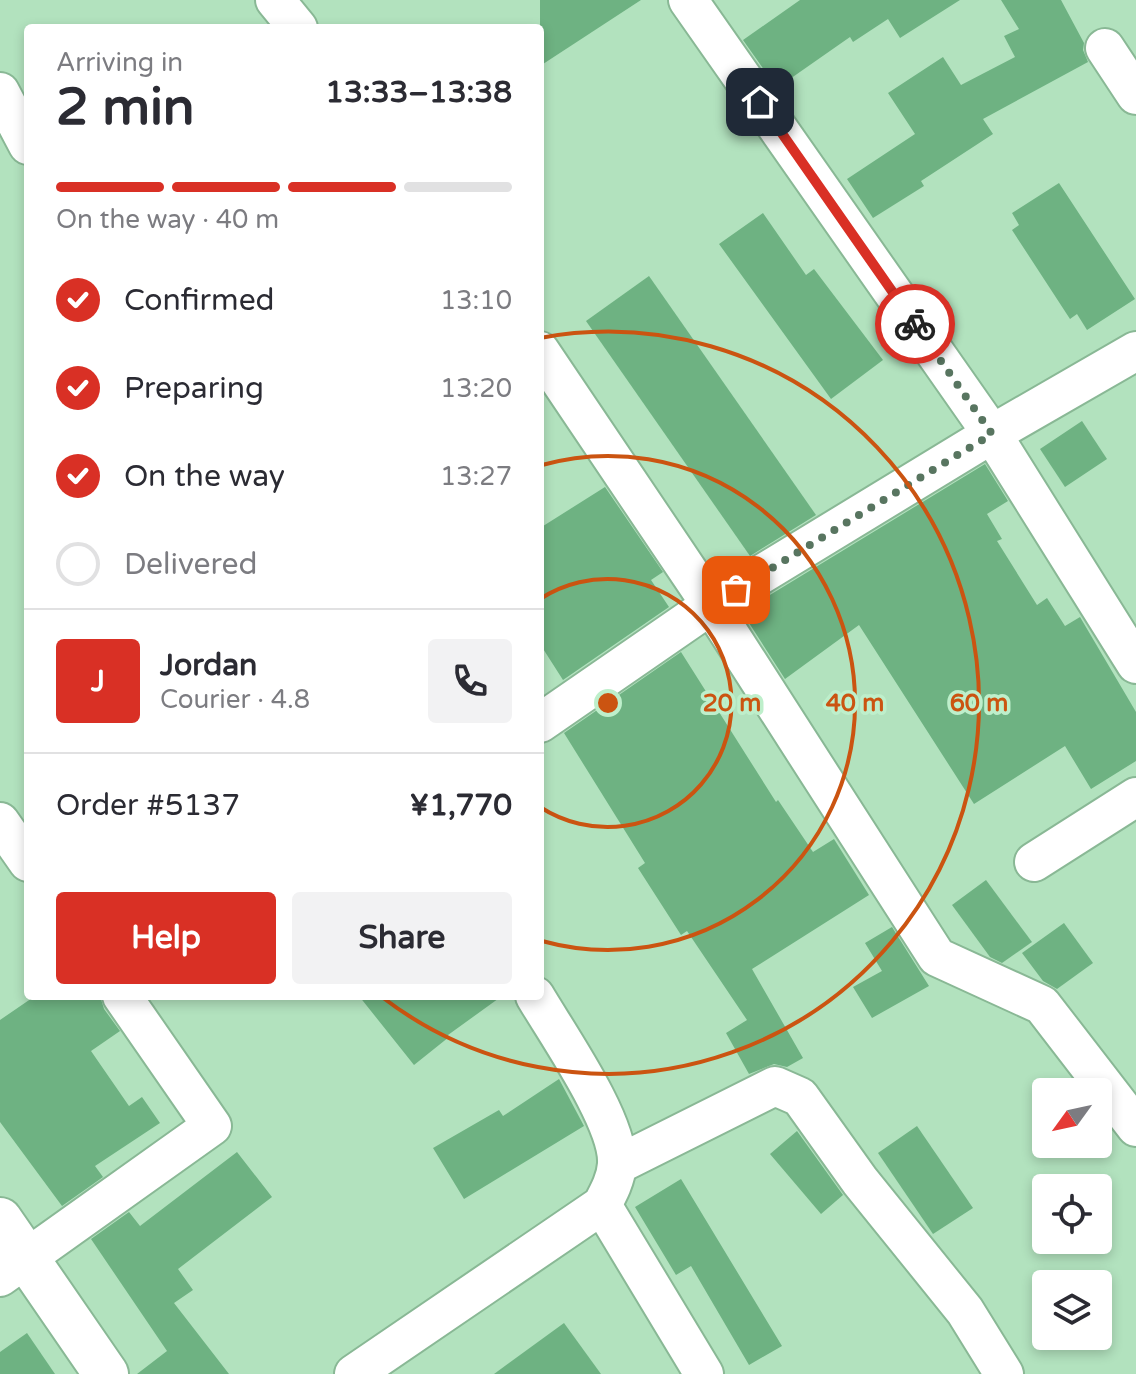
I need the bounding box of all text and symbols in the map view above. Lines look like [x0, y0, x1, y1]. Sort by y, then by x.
text: Arriving in [56, 47, 183, 78]
pin [726, 68, 794, 136]
text: 13:33–13:38 [325, 74, 512, 111]
text: 2 min [56, 76, 195, 139]
icon: home [738, 80, 782, 124]
text: On the way · 40 m [56, 204, 279, 235]
icon: check [56, 278, 100, 322]
text: Confirmed [124, 282, 275, 319]
courier [875, 284, 955, 364]
text: 13:10 [440, 285, 512, 316]
icon: bike [893, 302, 937, 346]
icon: check [56, 366, 100, 410]
text: Preparing [124, 370, 264, 407]
text: 13:20 [440, 373, 512, 404]
icon: check [56, 454, 100, 498]
text: On the way [124, 458, 285, 495]
text: 13:27 [440, 461, 512, 492]
text: Delivered [124, 546, 258, 583]
pin [702, 556, 770, 624]
icon: bag [714, 568, 758, 612]
button: phone [428, 639, 512, 723]
text: Jordan [160, 647, 257, 684]
text: J [91, 663, 105, 700]
text: Courier · 4.8 [160, 684, 310, 715]
centre of rings [594, 689, 622, 717]
text: 20 m [703, 689, 761, 718]
text: 40 m [826, 689, 884, 718]
text: 60 m [950, 689, 1008, 718]
text: Order #5137 [56, 787, 240, 824]
text: ¥1,770 [409, 787, 512, 824]
button: Help [56, 892, 276, 984]
button: Share [292, 892, 512, 984]
north arrow [1032, 1078, 1112, 1158]
map controls [1032, 1078, 1112, 1350]
button: locate [1032, 1174, 1112, 1254]
button: layers [1032, 1270, 1112, 1350]

